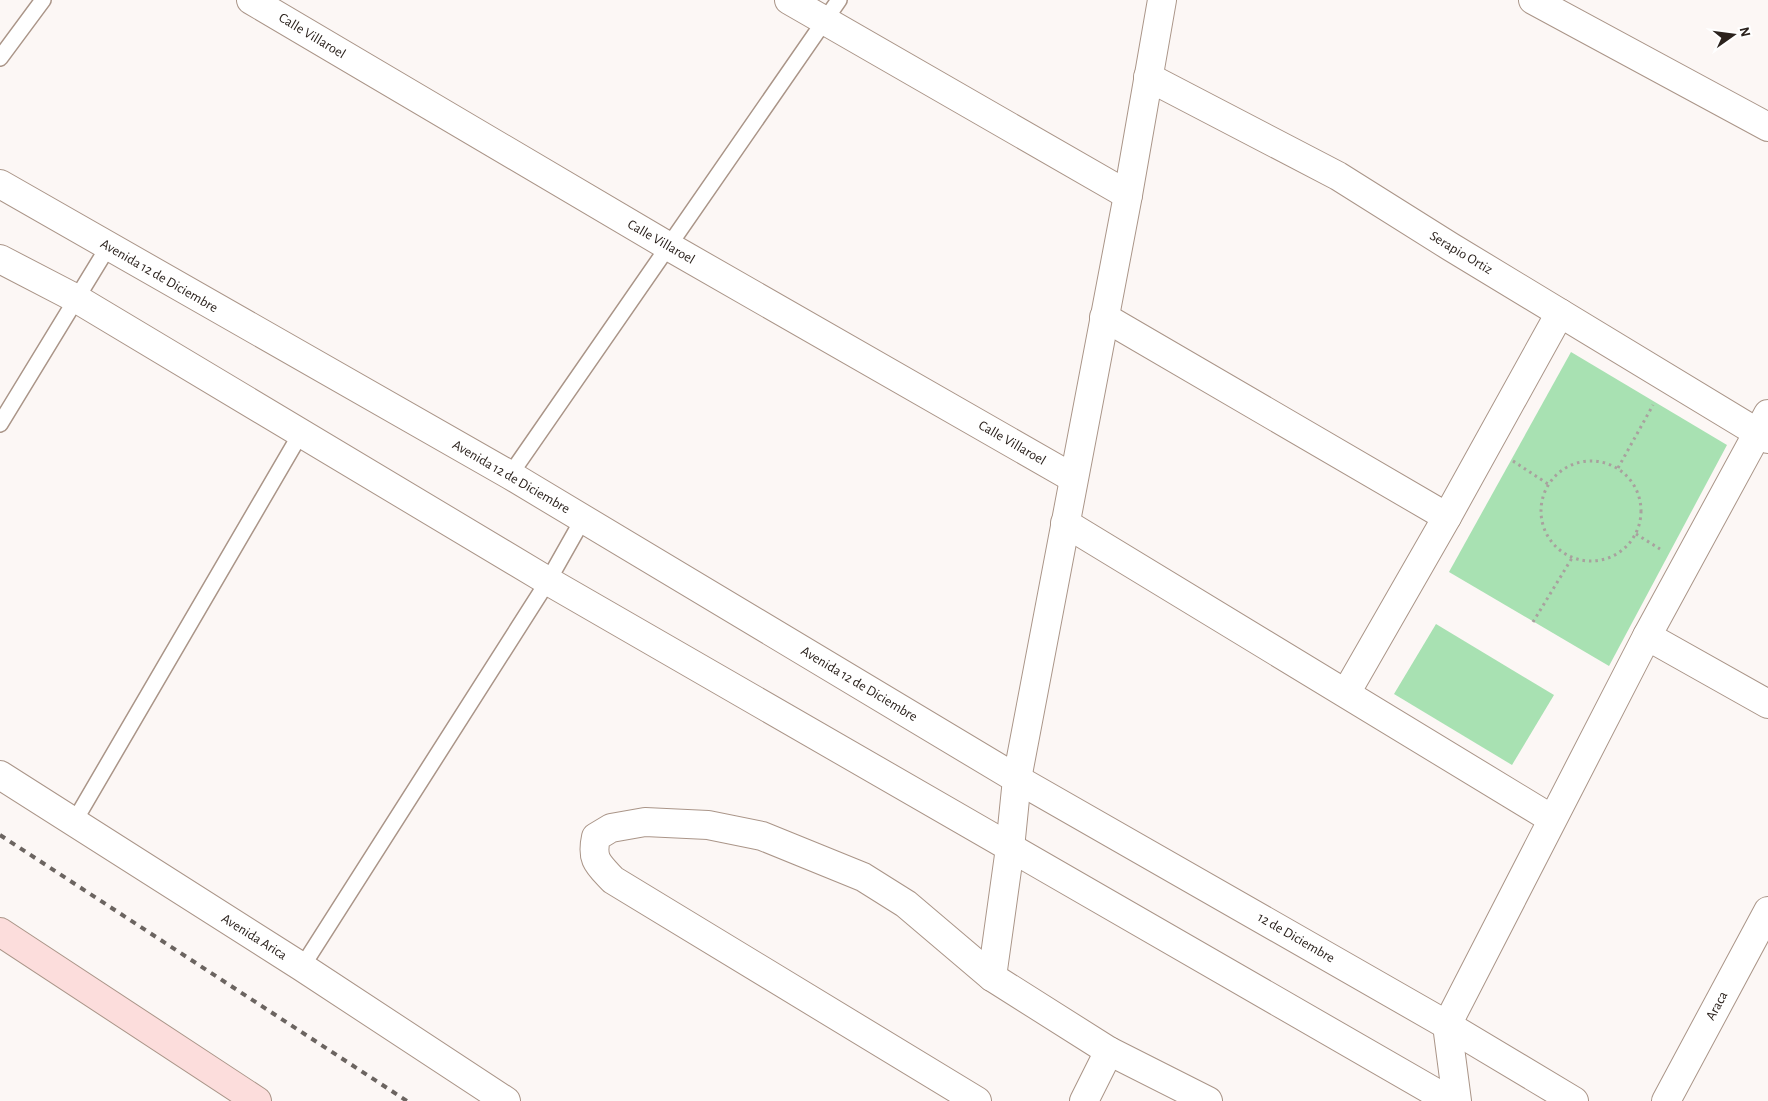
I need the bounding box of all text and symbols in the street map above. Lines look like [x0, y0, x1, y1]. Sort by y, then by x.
north arrow [1708, 10, 1758, 60]
street label: Calle Villaroel [276, 11, 348, 61]
text: N [1737, 26, 1753, 39]
street label: Calle Villaroel [625, 217, 697, 267]
street label: Serapio Ortiz [1427, 229, 1495, 277]
street label: Avenida 12 de Diciembre [98, 237, 220, 315]
street label: Calle Villaroel [976, 418, 1048, 468]
street label: Avenida 12 de Diciembre [450, 438, 572, 516]
street label: Avenida 12 de Diciembre [798, 644, 920, 724]
street label: 12 de Diciembre [1255, 910, 1337, 966]
street label: Avenida Arica [219, 911, 290, 963]
street label: Araca [1704, 989, 1731, 1023]

